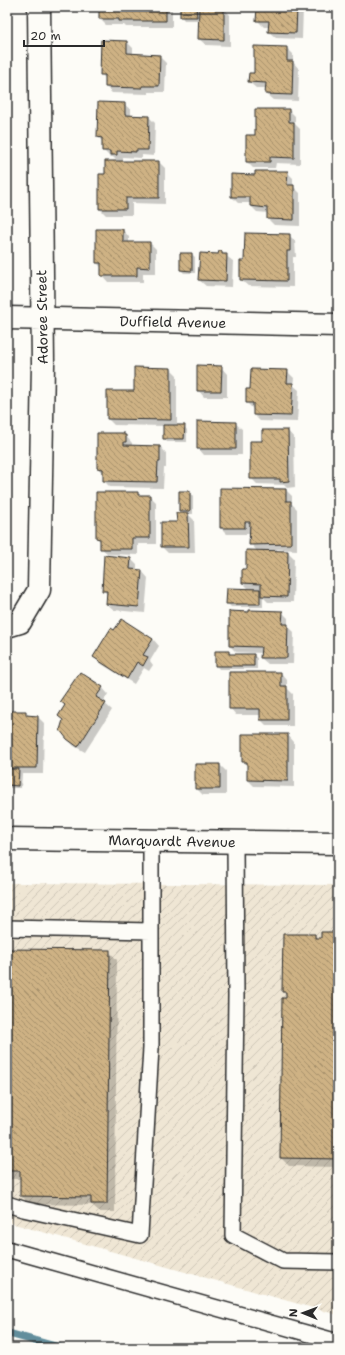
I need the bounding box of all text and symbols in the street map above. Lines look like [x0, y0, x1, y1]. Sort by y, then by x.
scale bar [24, 22, 104, 48]
text: 20 m [30, 28, 61, 44]
street label: Adoree Street [32, 269, 52, 365]
street label: Duffield Avenue [119, 312, 227, 332]
street label: Marquardt Avenue [108, 831, 236, 851]
north arrow [283, 1293, 323, 1333]
text: N [286, 1308, 301, 1317]

